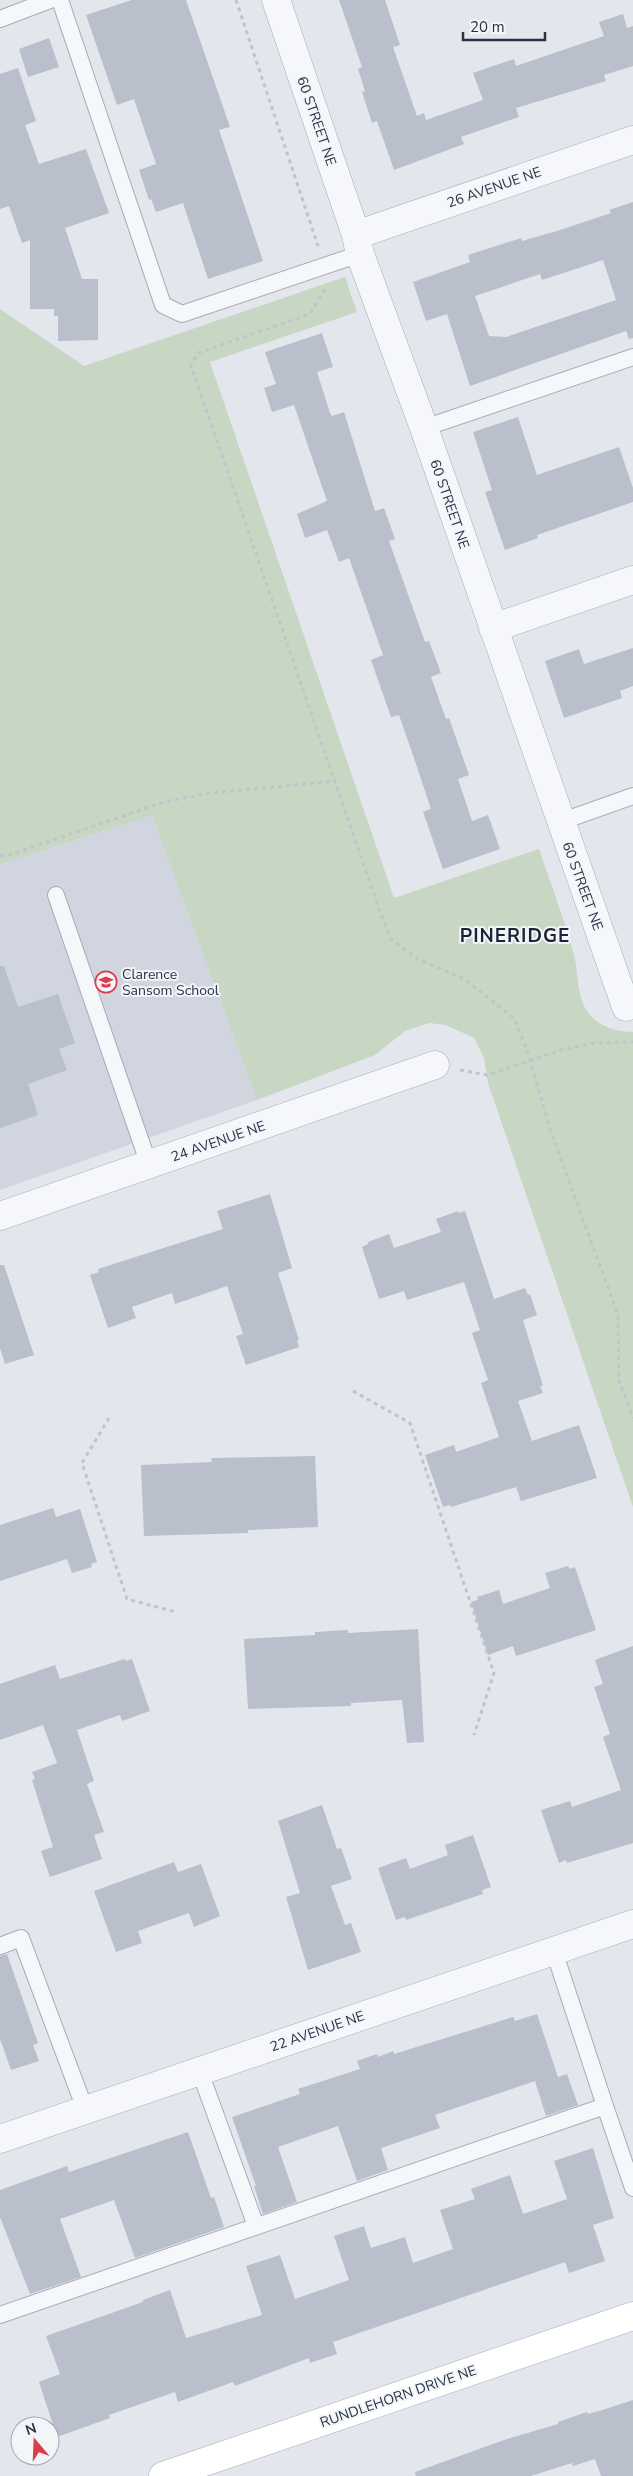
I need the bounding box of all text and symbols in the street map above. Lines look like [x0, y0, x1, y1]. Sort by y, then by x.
scale bar [463, 10, 546, 42]
text: 20 m [470, 17, 505, 37]
street label: 60 STREET NE [292, 74, 341, 168]
street label: 26 AVENUE NE [445, 162, 544, 212]
street label: 60 STREET NE [425, 457, 474, 551]
street label: 60 STREET NE [558, 839, 607, 933]
district label: PINERIDGE [460, 923, 570, 949]
place label: Clarence Sansom School [122, 965, 220, 1000]
school or university icon: Clarence Sansom School [94, 970, 118, 994]
street label: 24 AVENUE NE [169, 1116, 268, 1166]
street label: 22 AVENUE NE [268, 2006, 367, 2056]
street label: RUNDLEHORN DRIVE NE [318, 2361, 479, 2432]
north arrow [10, 2416, 60, 2466]
text: N [23, 2418, 39, 2440]

